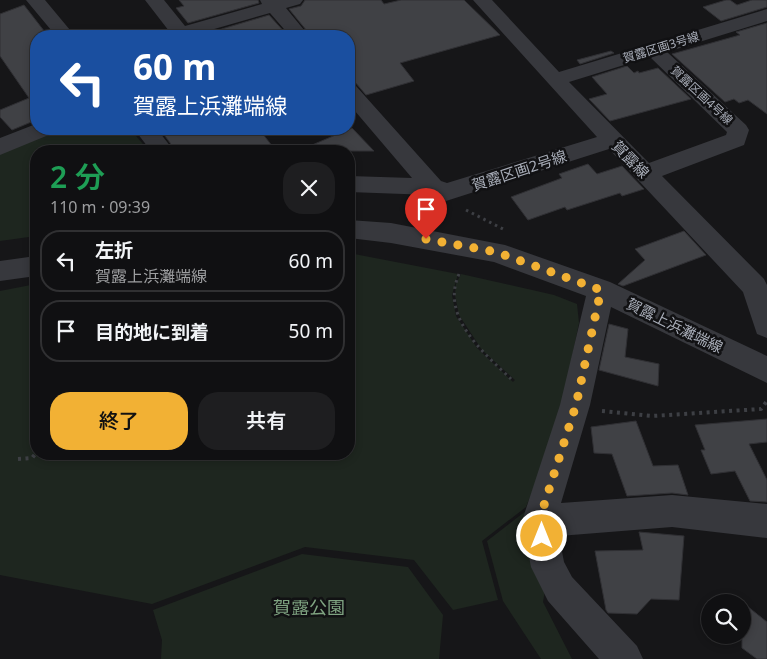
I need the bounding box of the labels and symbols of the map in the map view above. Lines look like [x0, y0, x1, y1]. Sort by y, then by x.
street label: 賀露区画3号線 [621, 27, 701, 67]
street label: 賀露区画4号線 [667, 62, 737, 128]
street label: 賀露線 [608, 136, 654, 182]
street label: 賀露区画2号線 [469, 145, 569, 195]
pin [405, 188, 447, 239]
street label: 賀露上浜灘端線 [623, 293, 727, 357]
position arrow [515, 509, 567, 561]
park label: 賀露公園 [273, 595, 345, 619]

